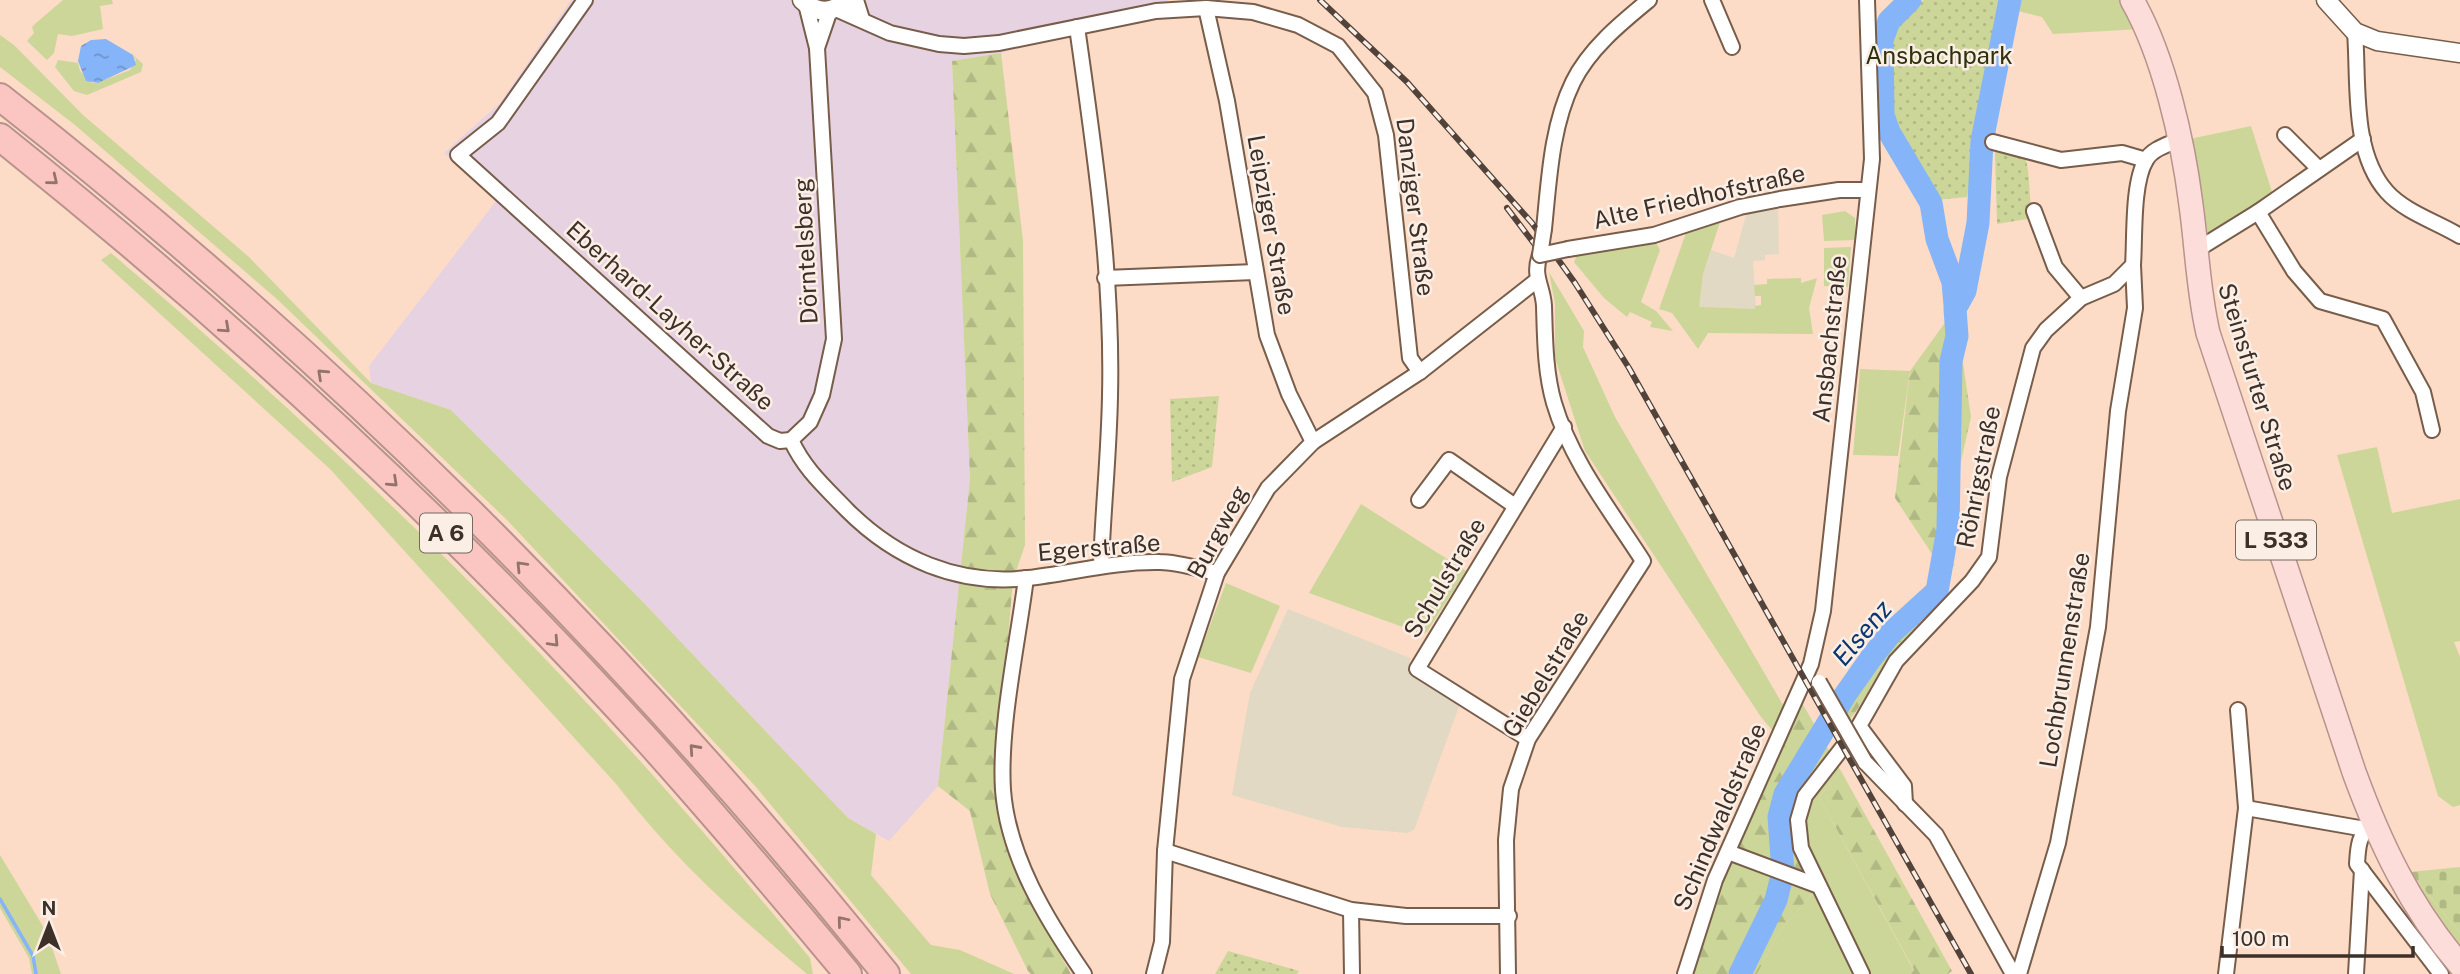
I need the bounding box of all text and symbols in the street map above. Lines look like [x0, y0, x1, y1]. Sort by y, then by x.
park label: Ansbachpark [1865, 41, 2013, 69]
street label: Danziger Straße [1391, 116, 1441, 298]
street label: Leipziger Straße [1242, 132, 1302, 317]
street label: Alte Friedhofstraße [1590, 158, 1808, 234]
one-way arrow [45, 171, 57, 184]
street label: Dörntelsberg [787, 177, 823, 325]
street label: Eberhard-Layher-Straße [561, 215, 780, 416]
street label: Ansbachstraße [1806, 254, 1852, 424]
street label: Steinsfurter Straße [2213, 280, 2303, 494]
one-way arrow [217, 320, 230, 332]
one-way arrow [317, 370, 330, 382]
street label: Röhrigstraße [1951, 403, 2006, 550]
one-way arrow [385, 474, 398, 486]
street label: Burgweg [1181, 480, 1253, 583]
street label: Schulstraße [1397, 512, 1491, 643]
road number: A 6 [420, 513, 472, 552]
road number: L 533 [2236, 520, 2316, 560]
street label: Egerstraße [1036, 528, 1162, 566]
street label: Lochbrunnenstraße [2033, 550, 2095, 770]
one-way arrow [516, 561, 529, 574]
water label: Elsenz [1825, 594, 1898, 672]
street label: Giebelstraße [1496, 605, 1594, 742]
one-way arrow [546, 634, 559, 647]
street label: Schindwaldstraße [1667, 719, 1771, 915]
one-way arrow [689, 744, 702, 757]
north arrow [14, 890, 84, 960]
text: N [42, 897, 56, 919]
scale bar [2222, 914, 2413, 958]
one-way arrow [838, 917, 850, 930]
text: 100 m [2232, 926, 2289, 951]

